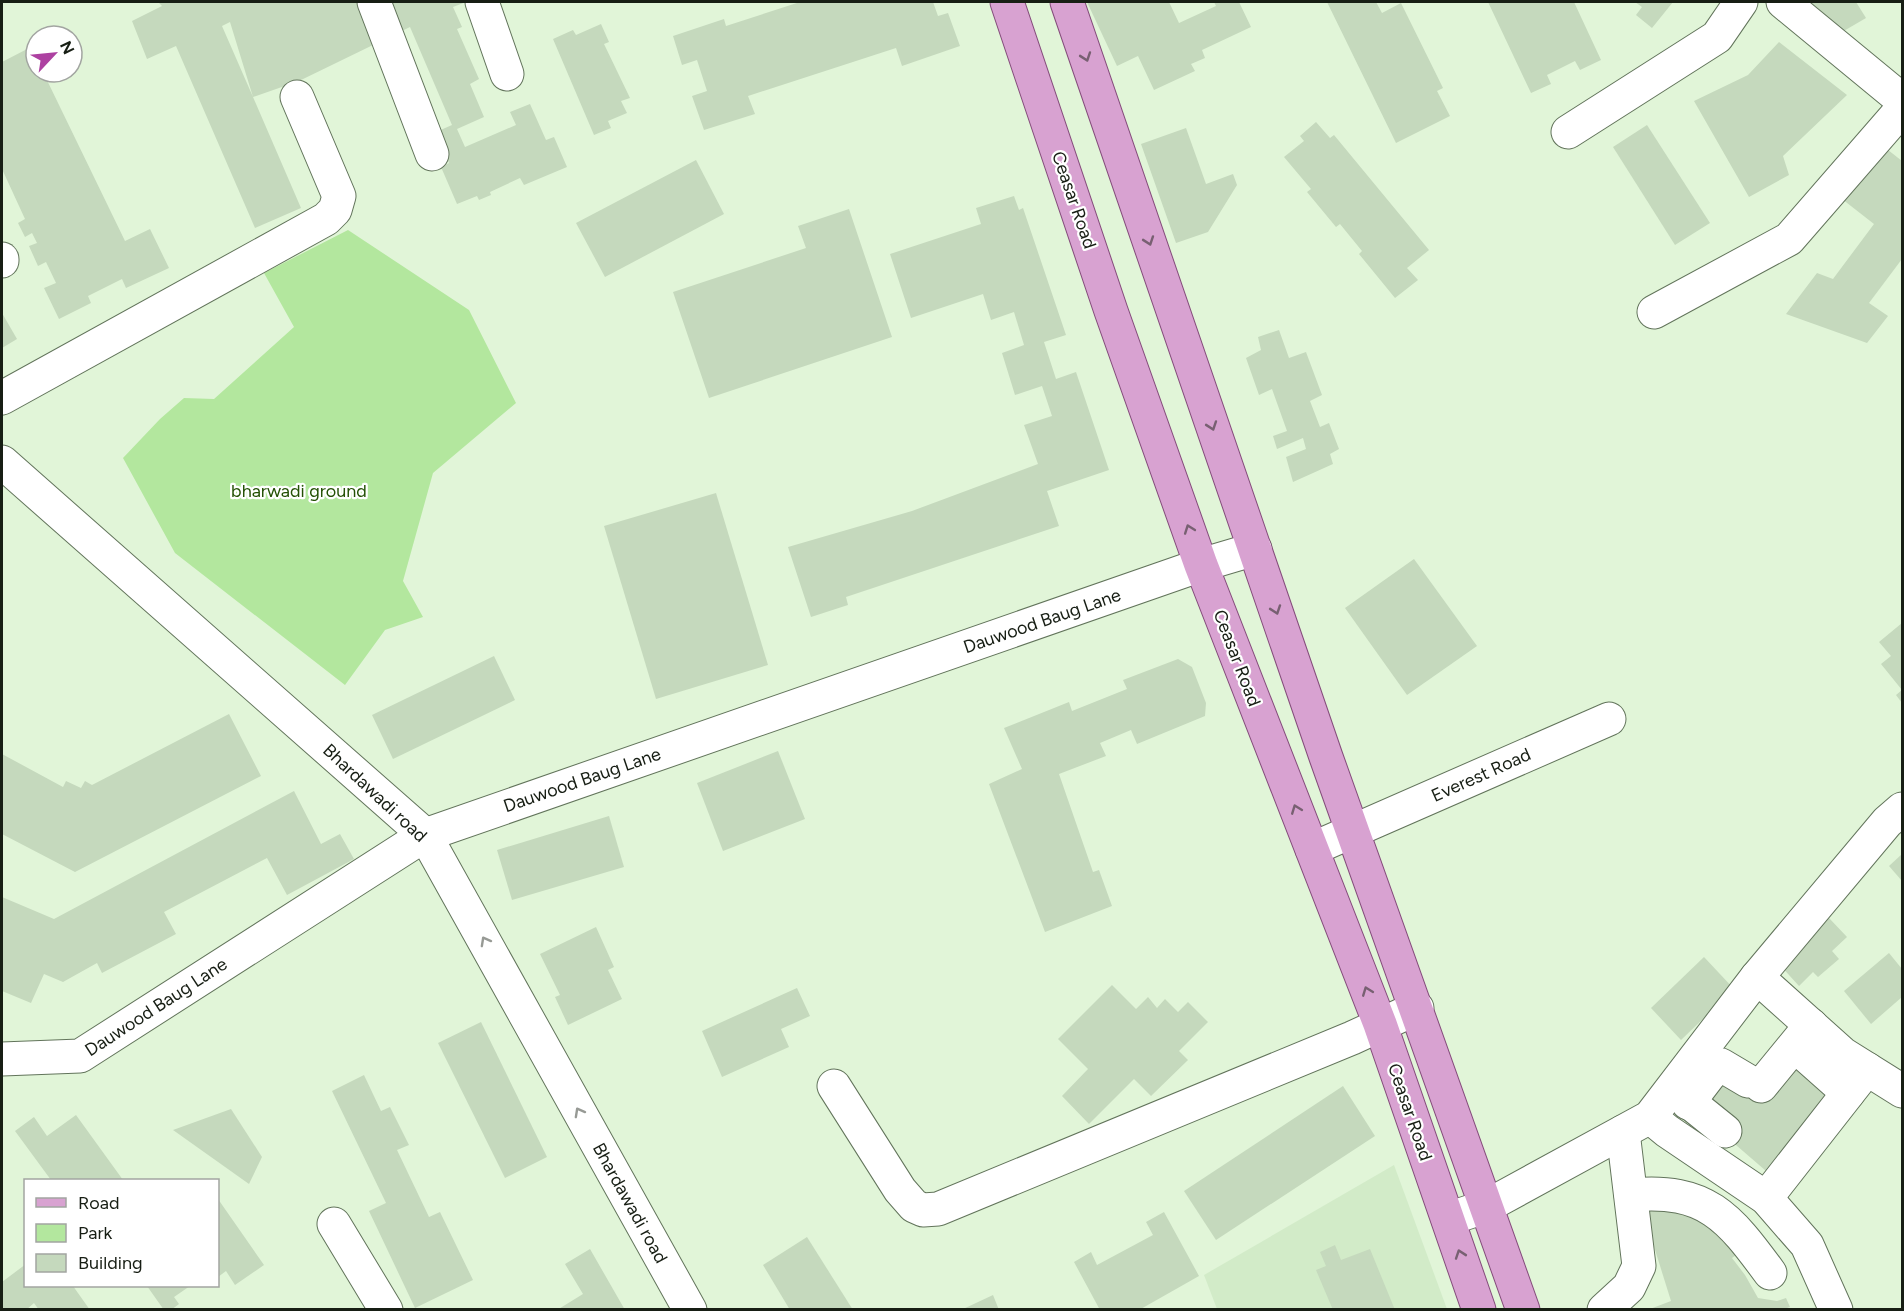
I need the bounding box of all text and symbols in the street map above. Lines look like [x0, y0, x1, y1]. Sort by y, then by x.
north arrow [24, 24, 84, 84]
text: N [56, 38, 78, 57]
one-way arrow [1078, 51, 1091, 62]
street label: Ceasar Road [1047, 148, 1101, 252]
one-way arrow [1142, 235, 1155, 246]
one-way arrow [1205, 420, 1218, 431]
park label: bharwadi ground [231, 480, 367, 502]
one-way arrow [1183, 524, 1196, 535]
street label: Dauwood Baug Lane [960, 584, 1124, 658]
one-way arrow [1268, 604, 1281, 615]
street label: Ceasar Road [1209, 607, 1265, 709]
street label: Bhardawadi road [318, 739, 432, 847]
street label: Dauwood Baug Lane [500, 743, 664, 817]
street label: Everest Road [1428, 743, 1534, 807]
one-way arrow [1291, 805, 1303, 816]
one-way arrow [480, 937, 492, 947]
street label: Dauwood Baug Lane [81, 953, 231, 1061]
one-way arrow [1362, 986, 1374, 997]
street label: Ceasar Road [1383, 1060, 1437, 1164]
one-way arrow [575, 1107, 587, 1118]
street label: Bhardawadi road [588, 1139, 672, 1267]
legend [24, 1179, 219, 1287]
text: Road [78, 1192, 119, 1214]
text: Park [78, 1222, 113, 1244]
one-way arrow [1454, 1249, 1467, 1260]
text: Building [78, 1252, 143, 1274]

